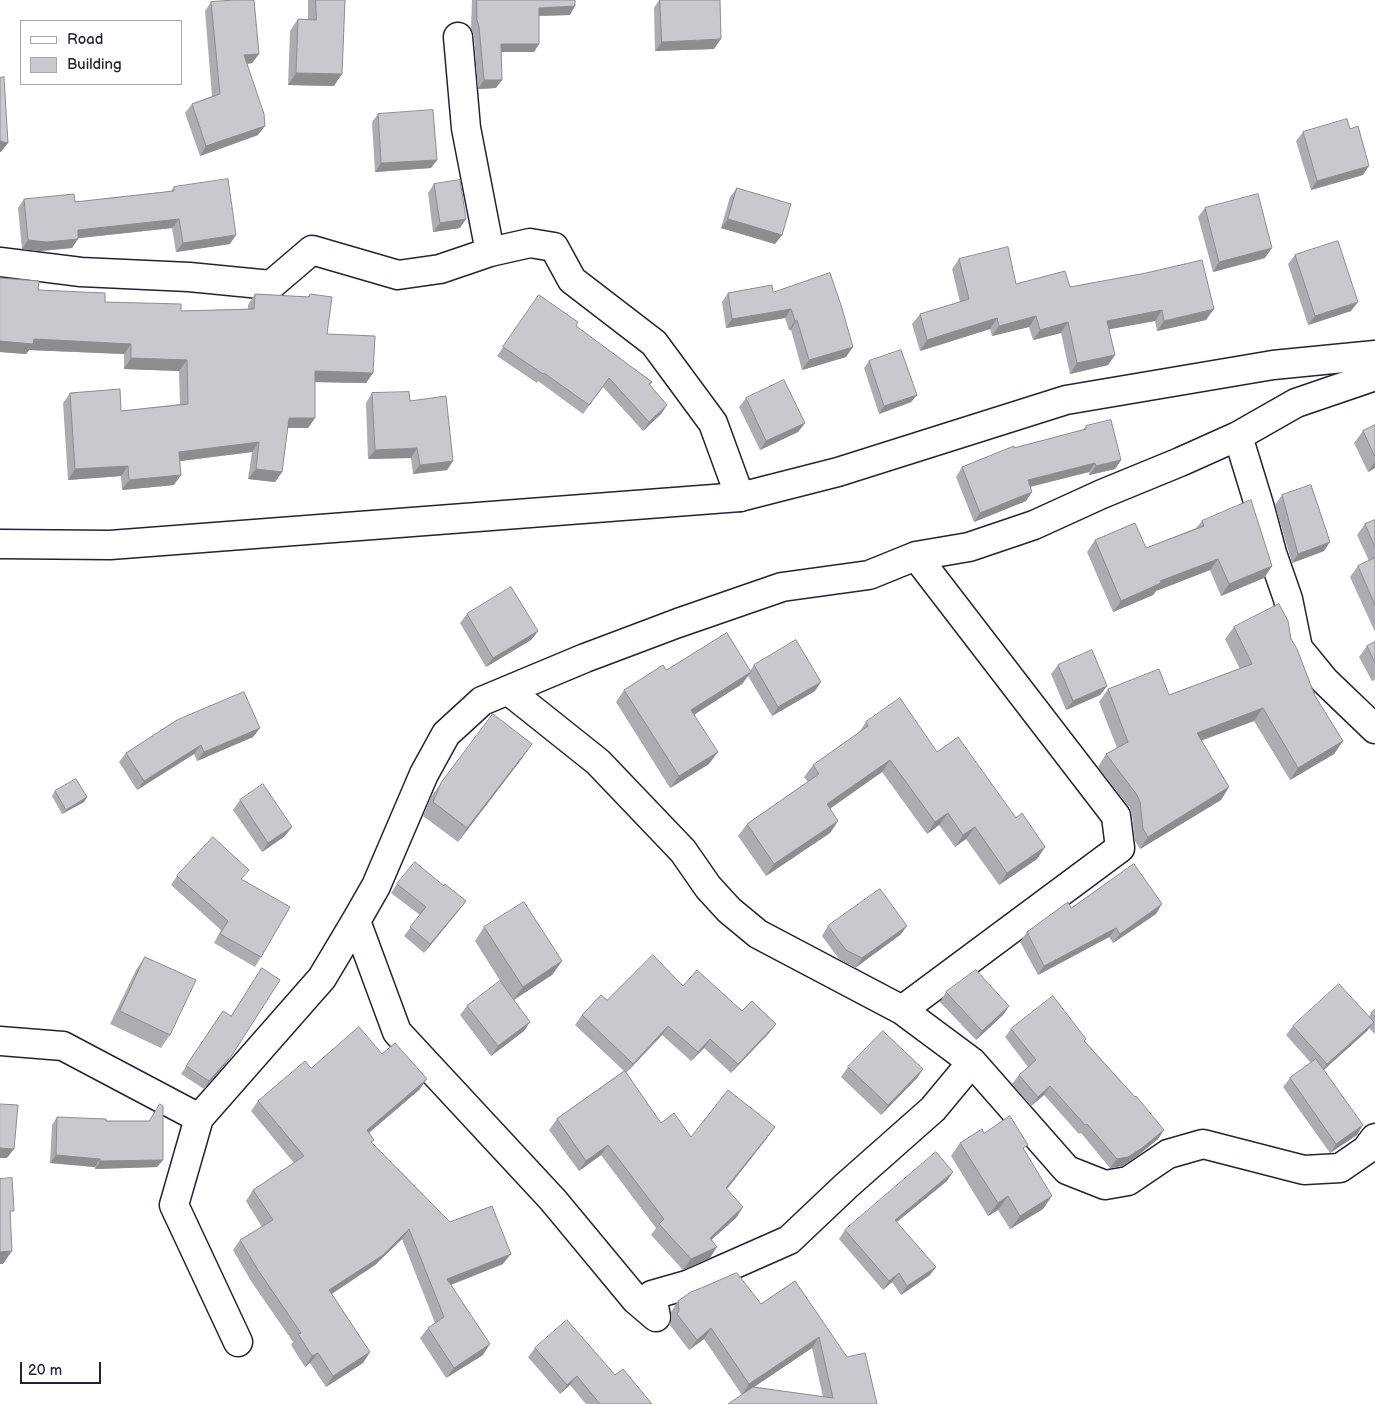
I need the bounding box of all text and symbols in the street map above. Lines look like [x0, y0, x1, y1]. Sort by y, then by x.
legend [20, 20, 182, 85]
text: Road [67, 30, 103, 49]
text: Building [67, 55, 122, 74]
scale bar [22, 1352, 104, 1384]
text: 20 m [28, 1361, 62, 1380]

